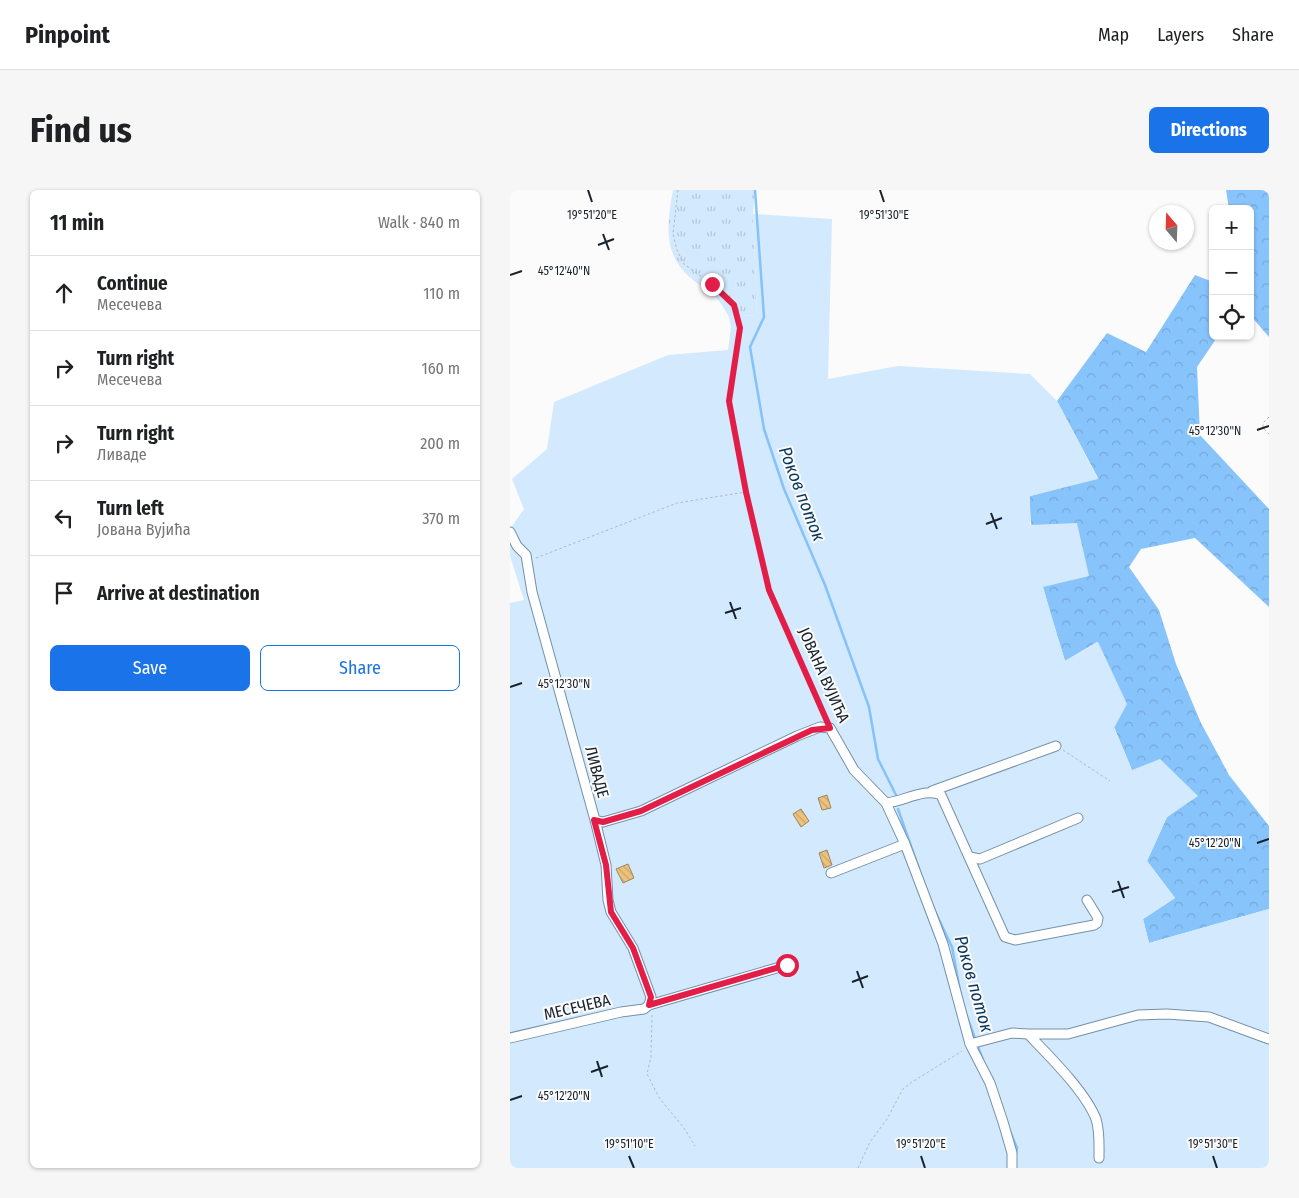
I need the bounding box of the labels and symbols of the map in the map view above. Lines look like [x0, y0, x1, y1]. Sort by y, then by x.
north arrow [1149, 205, 1194, 250]
text: 19°51'20"E [567, 208, 617, 222]
text: 19°51'30"E [859, 208, 909, 222]
text: 45°12'40"N [538, 264, 590, 278]
route end [701, 273, 724, 296]
text: 45°12'30"N [1189, 424, 1241, 438]
water label: Роков поток [774, 443, 830, 545]
street label: ЈОВАНА ВУЈИЋА [794, 624, 854, 726]
text: 45°12'30"N [538, 677, 590, 691]
street label: ЛИВАДЕ [581, 744, 613, 800]
text: 45°12'20"N [1189, 836, 1241, 850]
water label: Роков поток [950, 933, 998, 1035]
route start [776, 954, 799, 977]
street label: МЕСЕЧЕВА [542, 990, 613, 1024]
text: 45°12'20"N [538, 1089, 590, 1103]
text: 19°51'10"E [604, 1137, 654, 1151]
text: 19°51'20"E [896, 1137, 946, 1151]
text: 19°51'30"E [1188, 1137, 1238, 1151]

